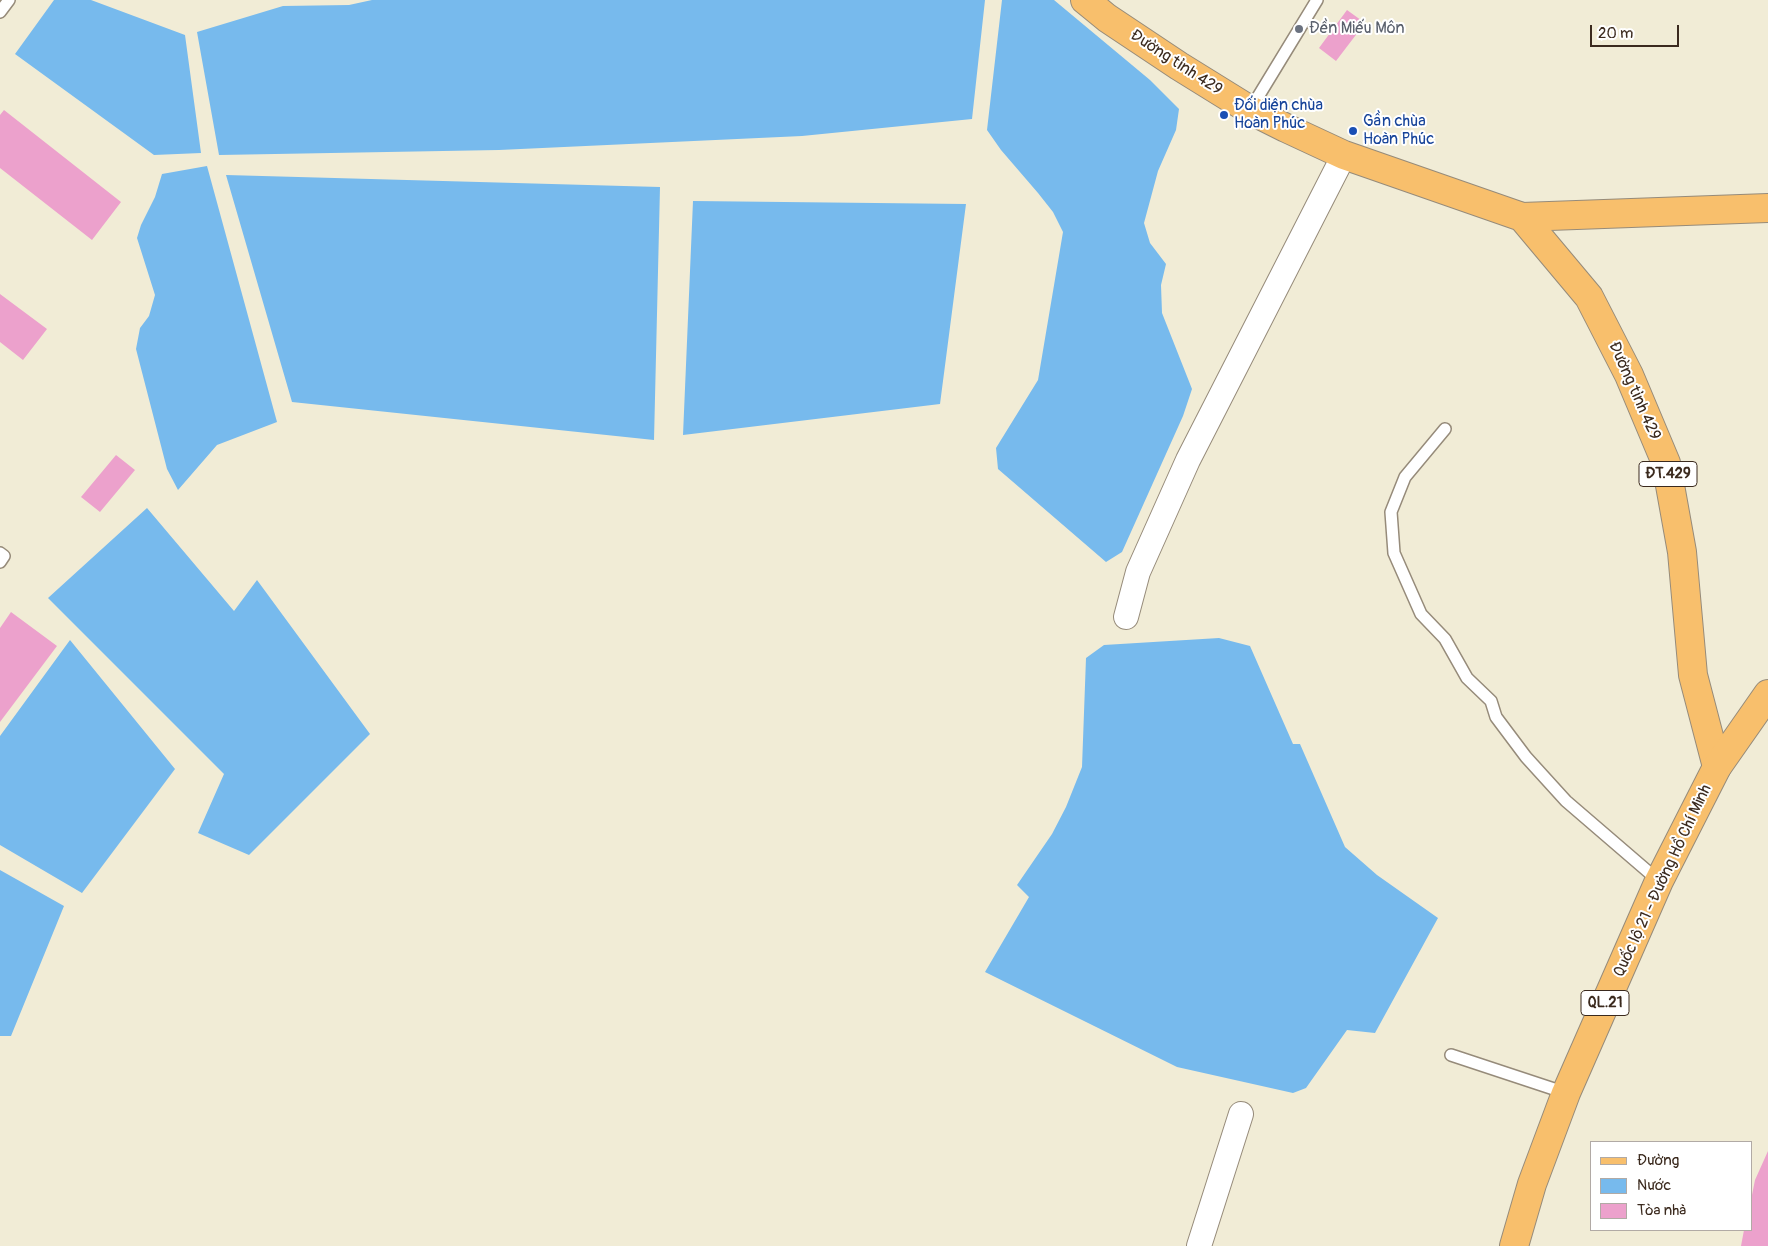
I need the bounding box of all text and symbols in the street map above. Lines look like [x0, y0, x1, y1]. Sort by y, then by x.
scale bar [1593, 15, 1682, 47]
place label: Đền Miếu Môn [1309, 19, 1404, 39]
marker: Đền Miếu Môn [1293, 23, 1305, 35]
text: 20 m [1598, 24, 1633, 43]
street label: Đường tỉnh 429 [1127, 26, 1225, 100]
place label: Đối diện chùa Hoàn Phúc [1234, 96, 1323, 134]
marker: Đối diện chùa Hoàn Phúc [1218, 109, 1230, 121]
place label: Gần chùa Hoàn Phúc [1363, 112, 1434, 150]
marker: Gần chùa Hoàn Phúc [1347, 125, 1359, 137]
street label: Đường tỉnh 429 [1604, 339, 1664, 443]
road number: ĐT.429 [1639, 462, 1697, 486]
street label: Quốc lộ 21 - Đường Hồ Chí Minh [1610, 782, 1716, 980]
road number: QL.21 [1581, 990, 1629, 1016]
legend [1590, 1141, 1753, 1231]
text: Đường [1637, 1151, 1679, 1170]
text: Nước [1637, 1176, 1671, 1195]
text: Tòa nhà [1637, 1201, 1686, 1220]

